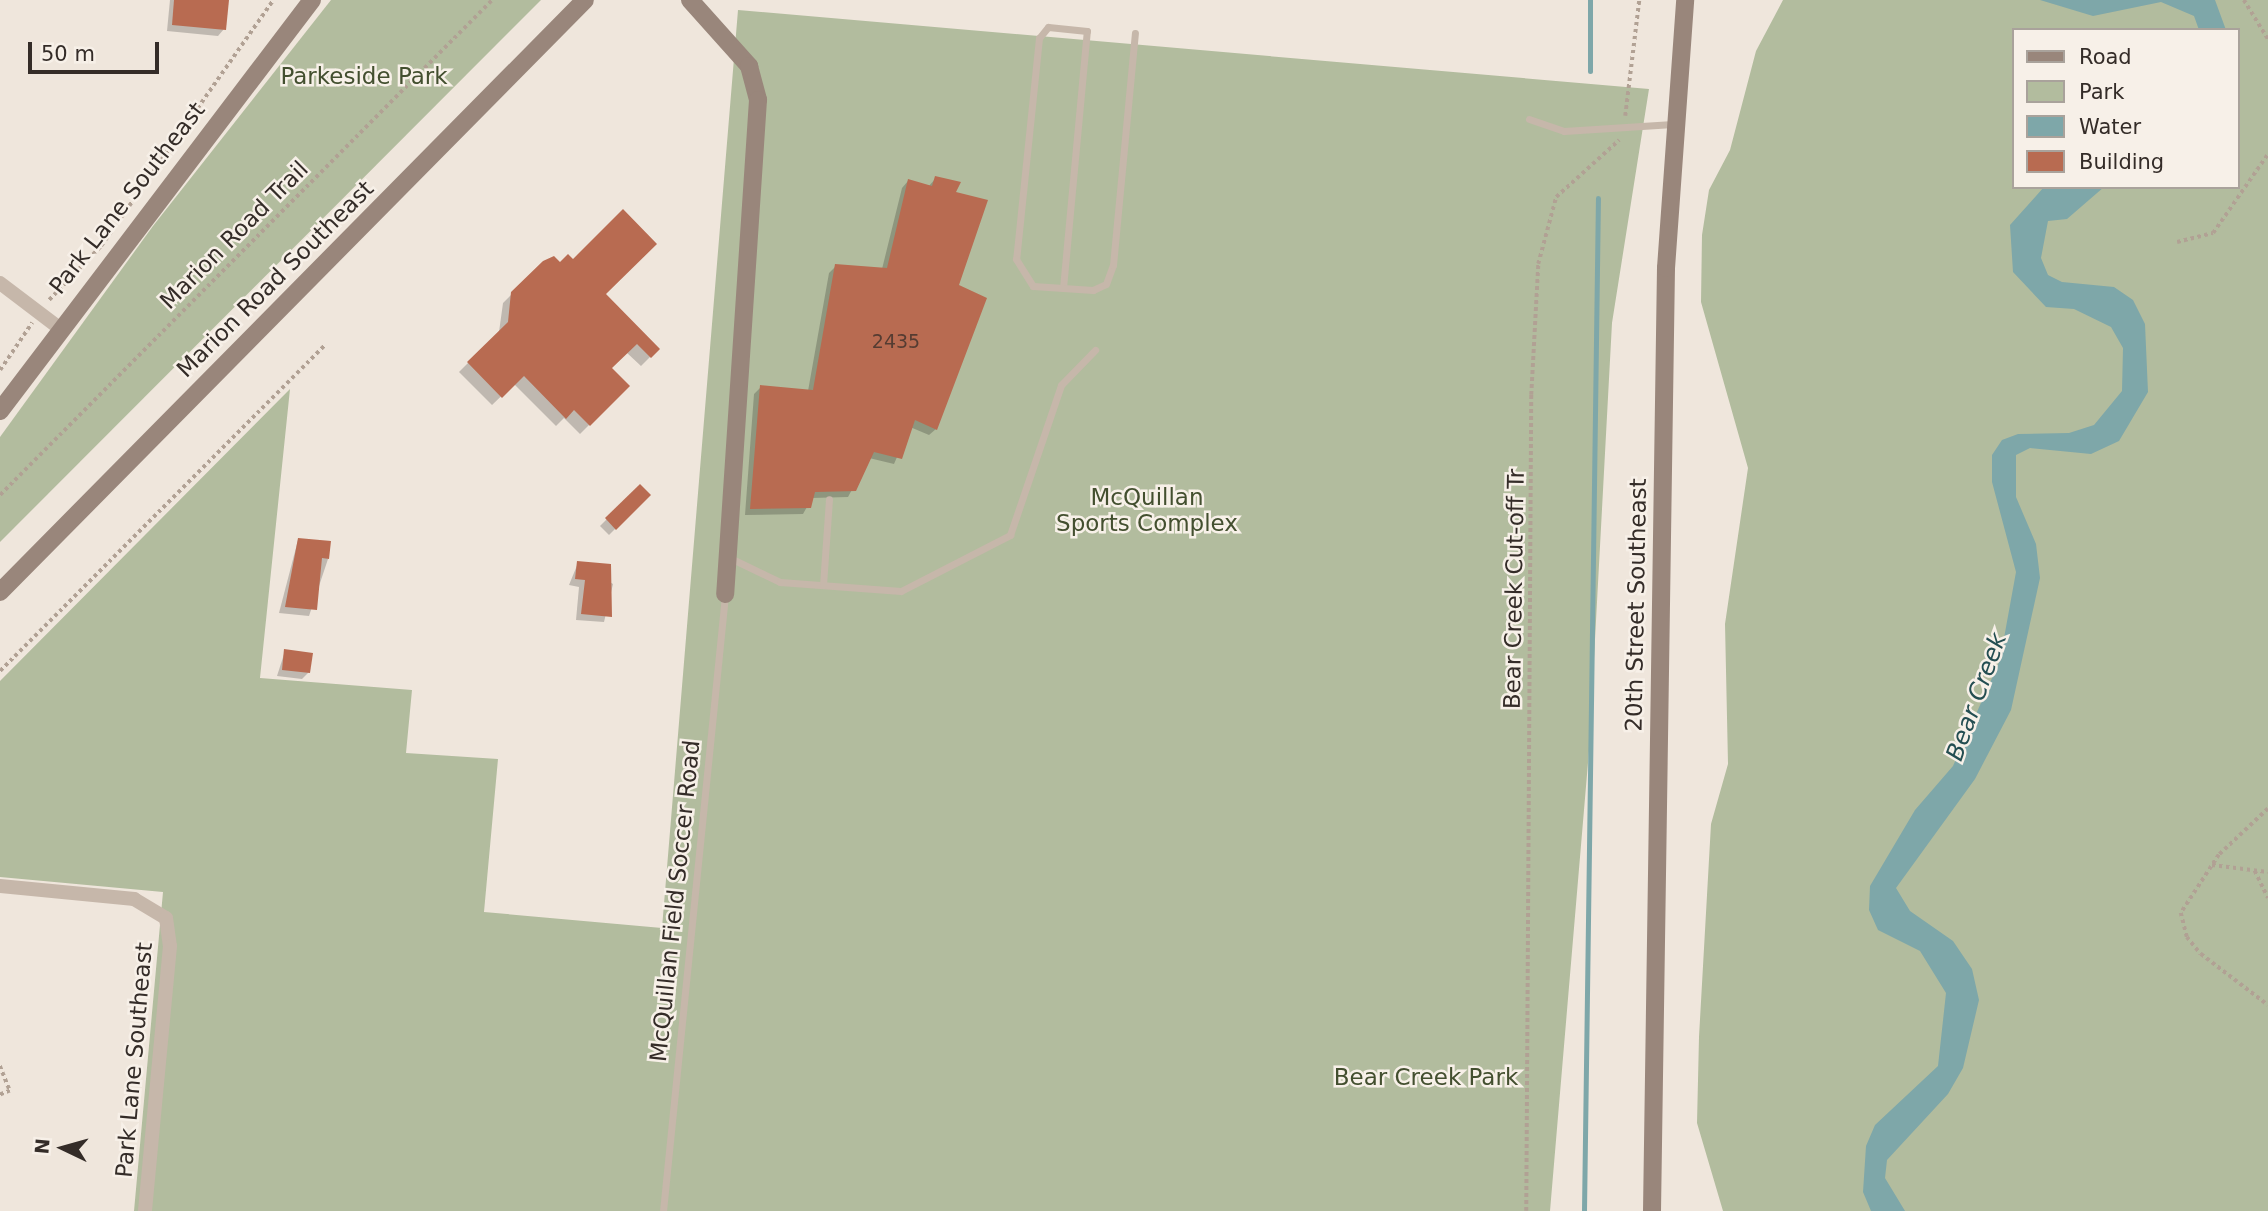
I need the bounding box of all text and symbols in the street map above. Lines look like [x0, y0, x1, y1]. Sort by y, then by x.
scale bar [32, 28, 163, 72]
legend [2012, 28, 2240, 189]
text: 50 m [41, 42, 95, 66]
text: Road [2079, 45, 2132, 69]
park label: Parkeside Park [280, 62, 448, 90]
text: Park [2079, 80, 2124, 104]
street label: Park Lane Southeast [43, 96, 211, 300]
text: Water [2079, 115, 2141, 139]
text: Building [2079, 150, 2164, 174]
street label: Marion Road Trail [154, 155, 314, 315]
street label: Marion Road Southeast [171, 175, 379, 383]
house number: 2435 [872, 331, 920, 353]
street label: Bear Creek Cut-off Tr [1498, 469, 1530, 709]
street label: 20th Street Southeast [1620, 478, 1652, 732]
park label: McQuillan Sports Complex [1056, 483, 1238, 537]
water label: Bear Creek [1941, 629, 2013, 765]
street label: McQuillan Field Soccer Road [644, 739, 706, 1063]
street label: Park Lane Southeast [110, 941, 158, 1179]
park label: Bear Creek Park [1334, 1063, 1518, 1091]
north arrow [28, 1113, 98, 1183]
text: N [30, 1137, 54, 1155]

